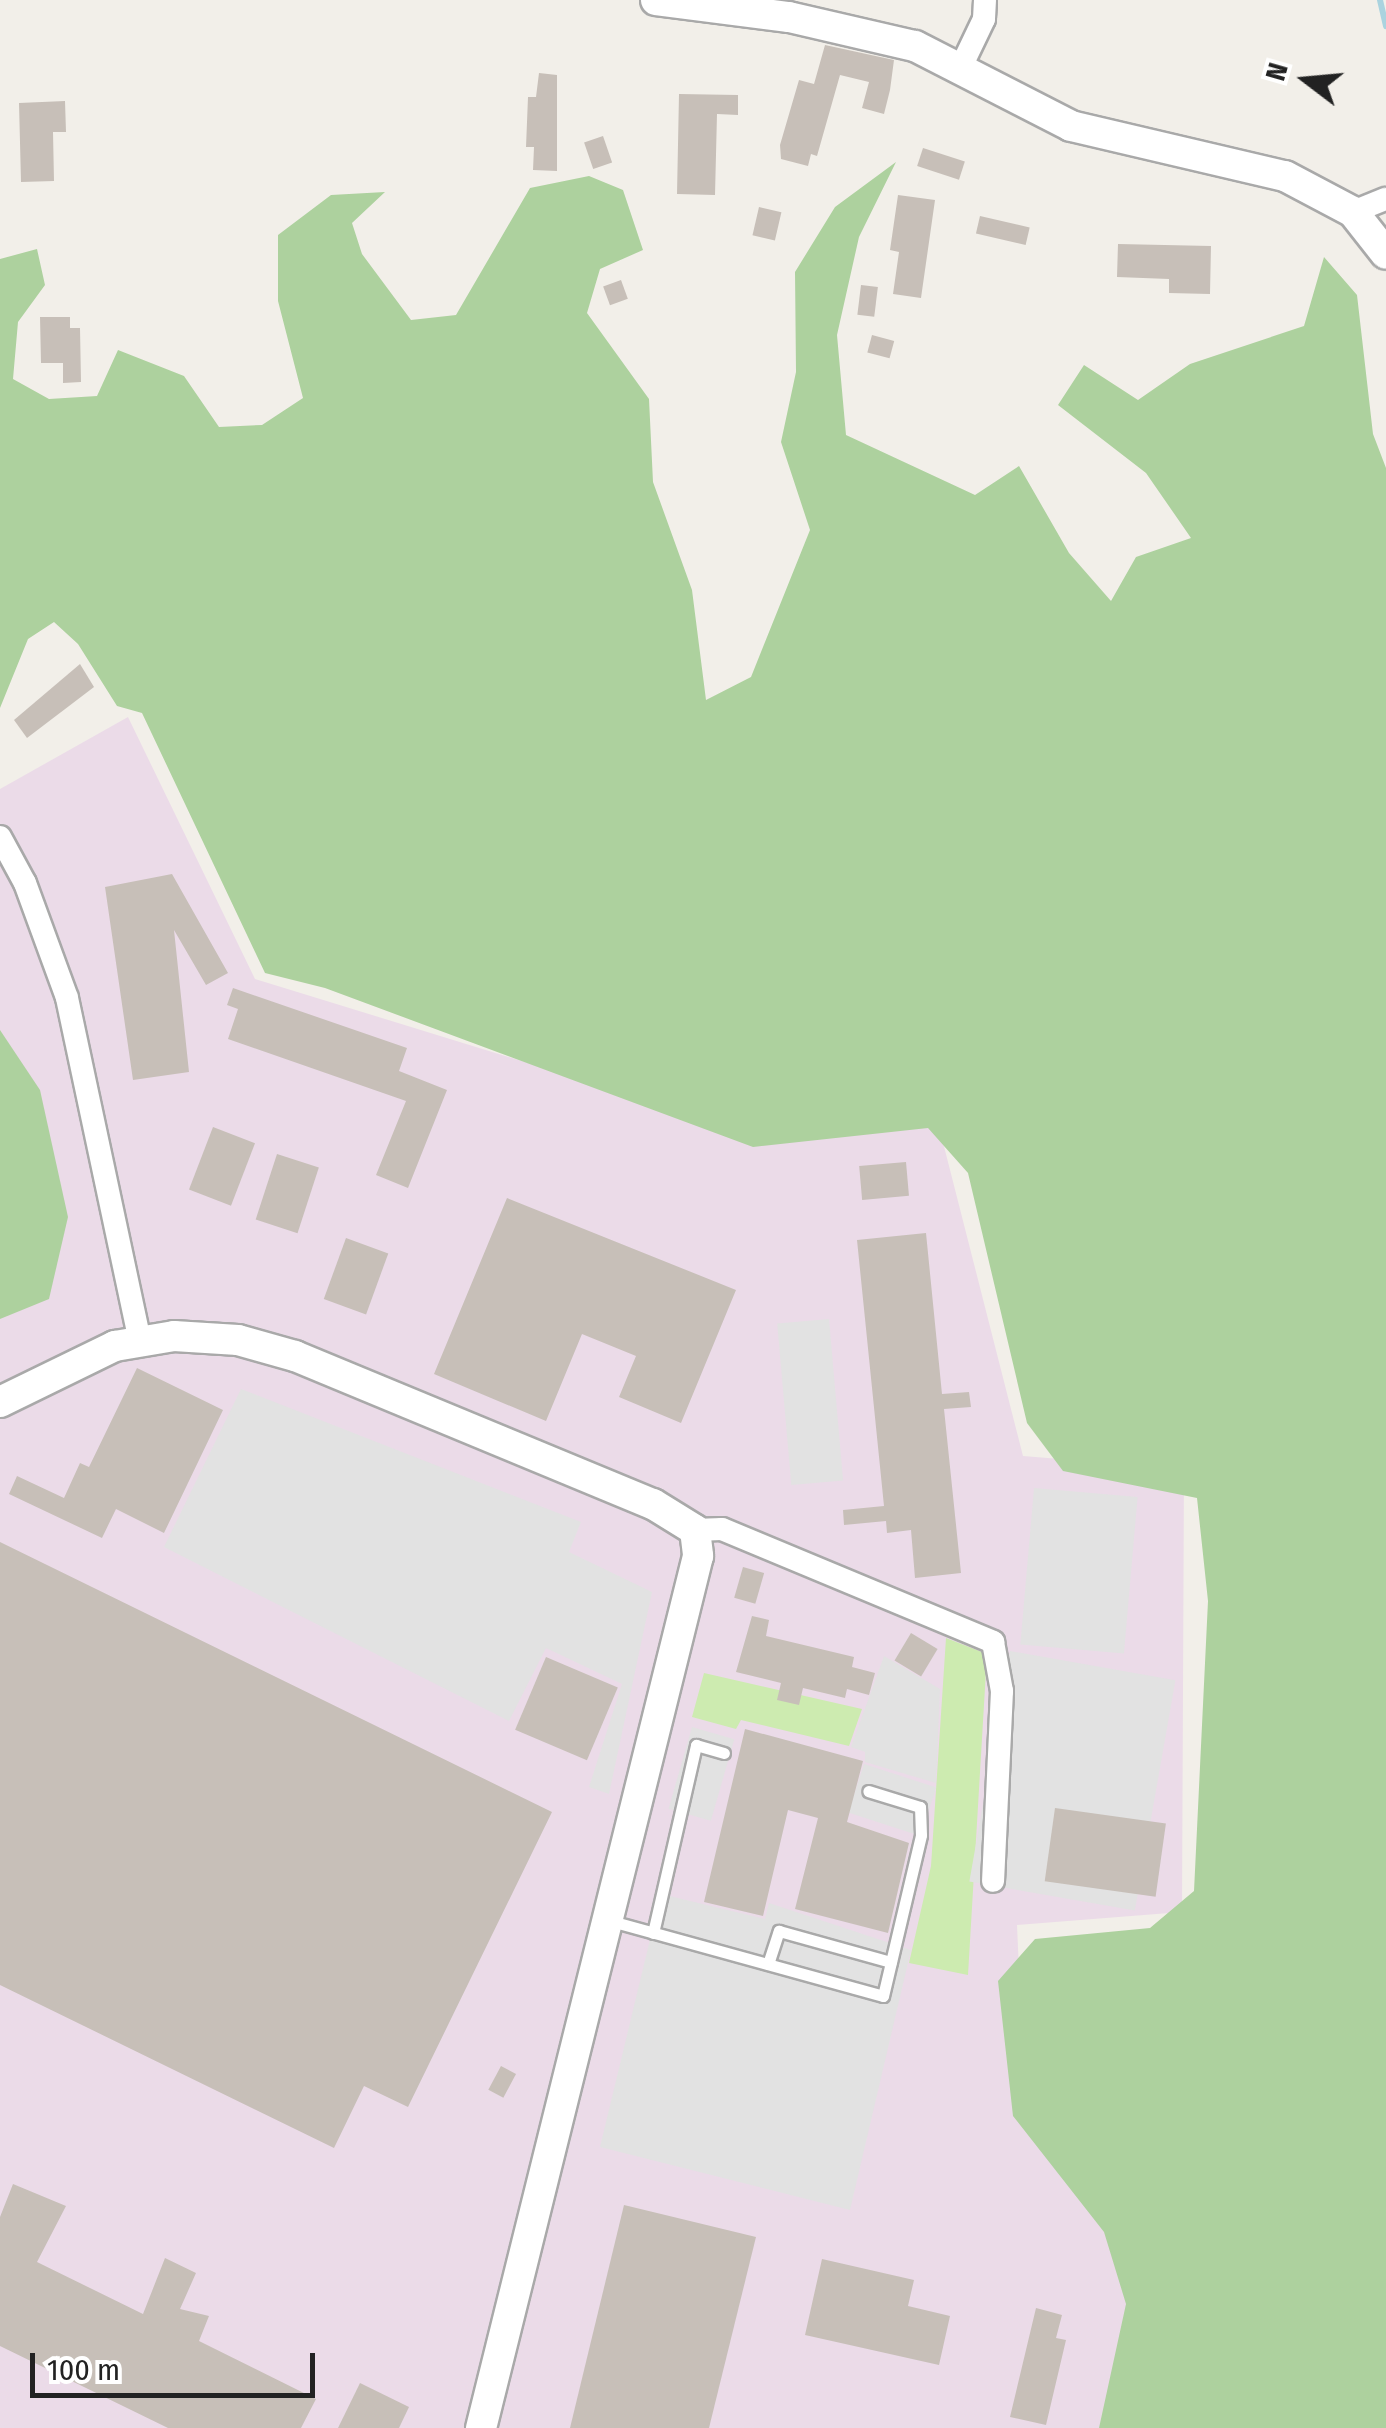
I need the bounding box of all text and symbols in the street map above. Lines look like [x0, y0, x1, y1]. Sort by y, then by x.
north arrow [1256, 30, 1356, 130]
text: N [1259, 59, 1295, 84]
scale bar [35, 2333, 320, 2395]
text: 100 m [47, 2352, 120, 2388]

